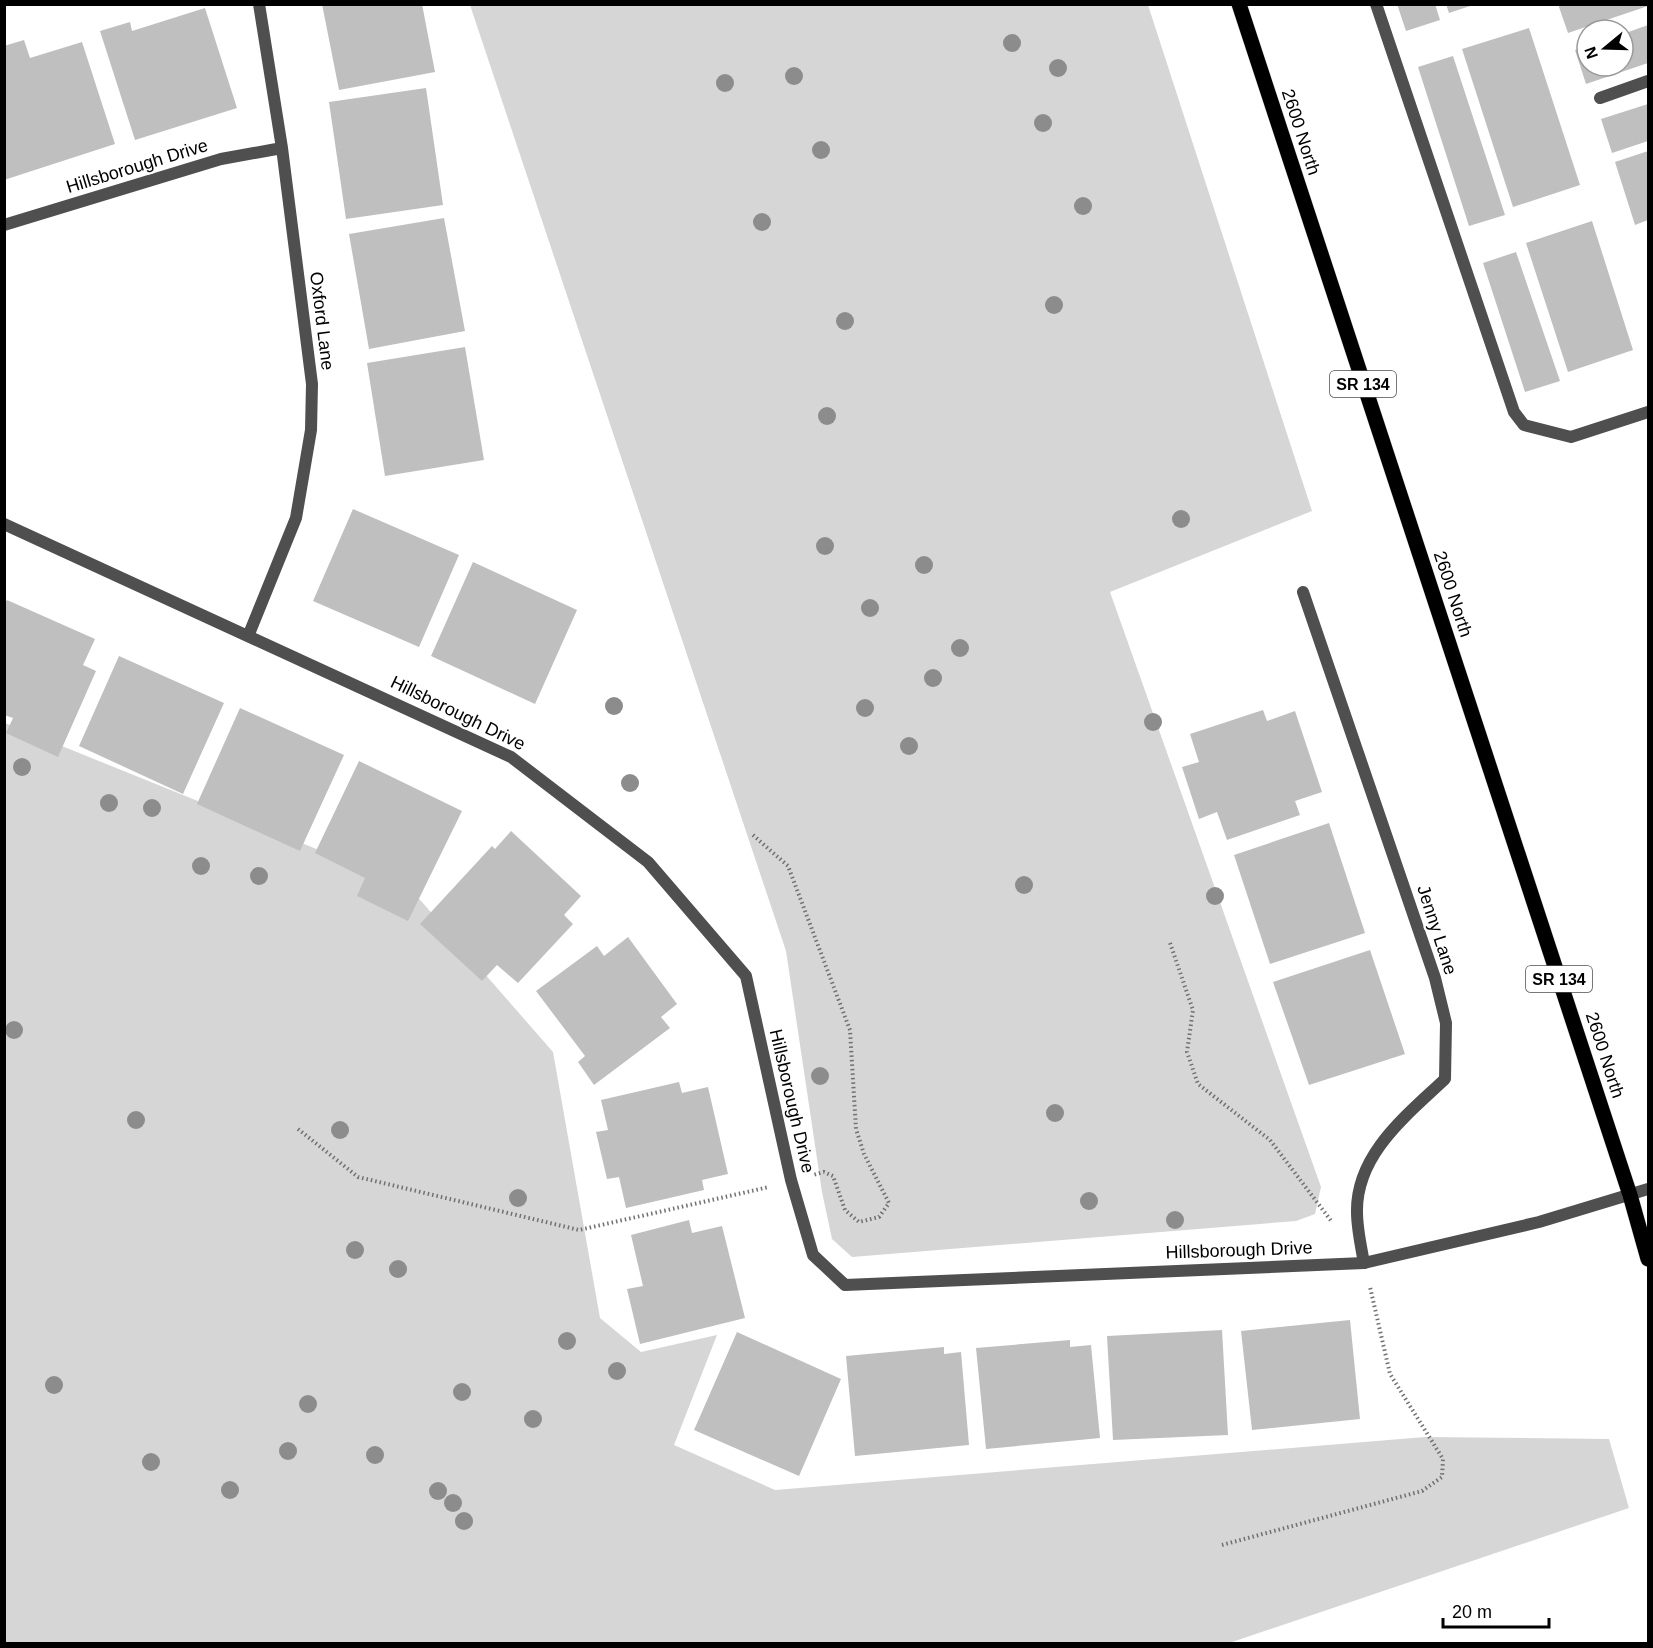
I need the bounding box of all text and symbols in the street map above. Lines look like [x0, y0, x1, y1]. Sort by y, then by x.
north arrow [1575, 18, 1635, 78]
text: N [1581, 44, 1601, 61]
street label: 2600 North [1278, 87, 1324, 177]
street label: Hillsborough Drive [64, 135, 210, 197]
street label: Oxford Lane [306, 271, 338, 371]
road number: SR 134 [1330, 371, 1396, 397]
street label: 2600 North [1430, 549, 1476, 639]
street label: Hillsborough Drive [388, 672, 528, 754]
street label: Jenny Lane [1413, 883, 1461, 977]
road number: SR 134 [1526, 966, 1592, 992]
street label: 2600 North [1582, 1010, 1628, 1100]
street label: Hillsborough Drive [766, 1027, 818, 1175]
street label: Hillsborough Drive [1165, 1237, 1313, 1263]
scale bar [1443, 1591, 1550, 1629]
text: 20 m [1452, 1602, 1492, 1622]

